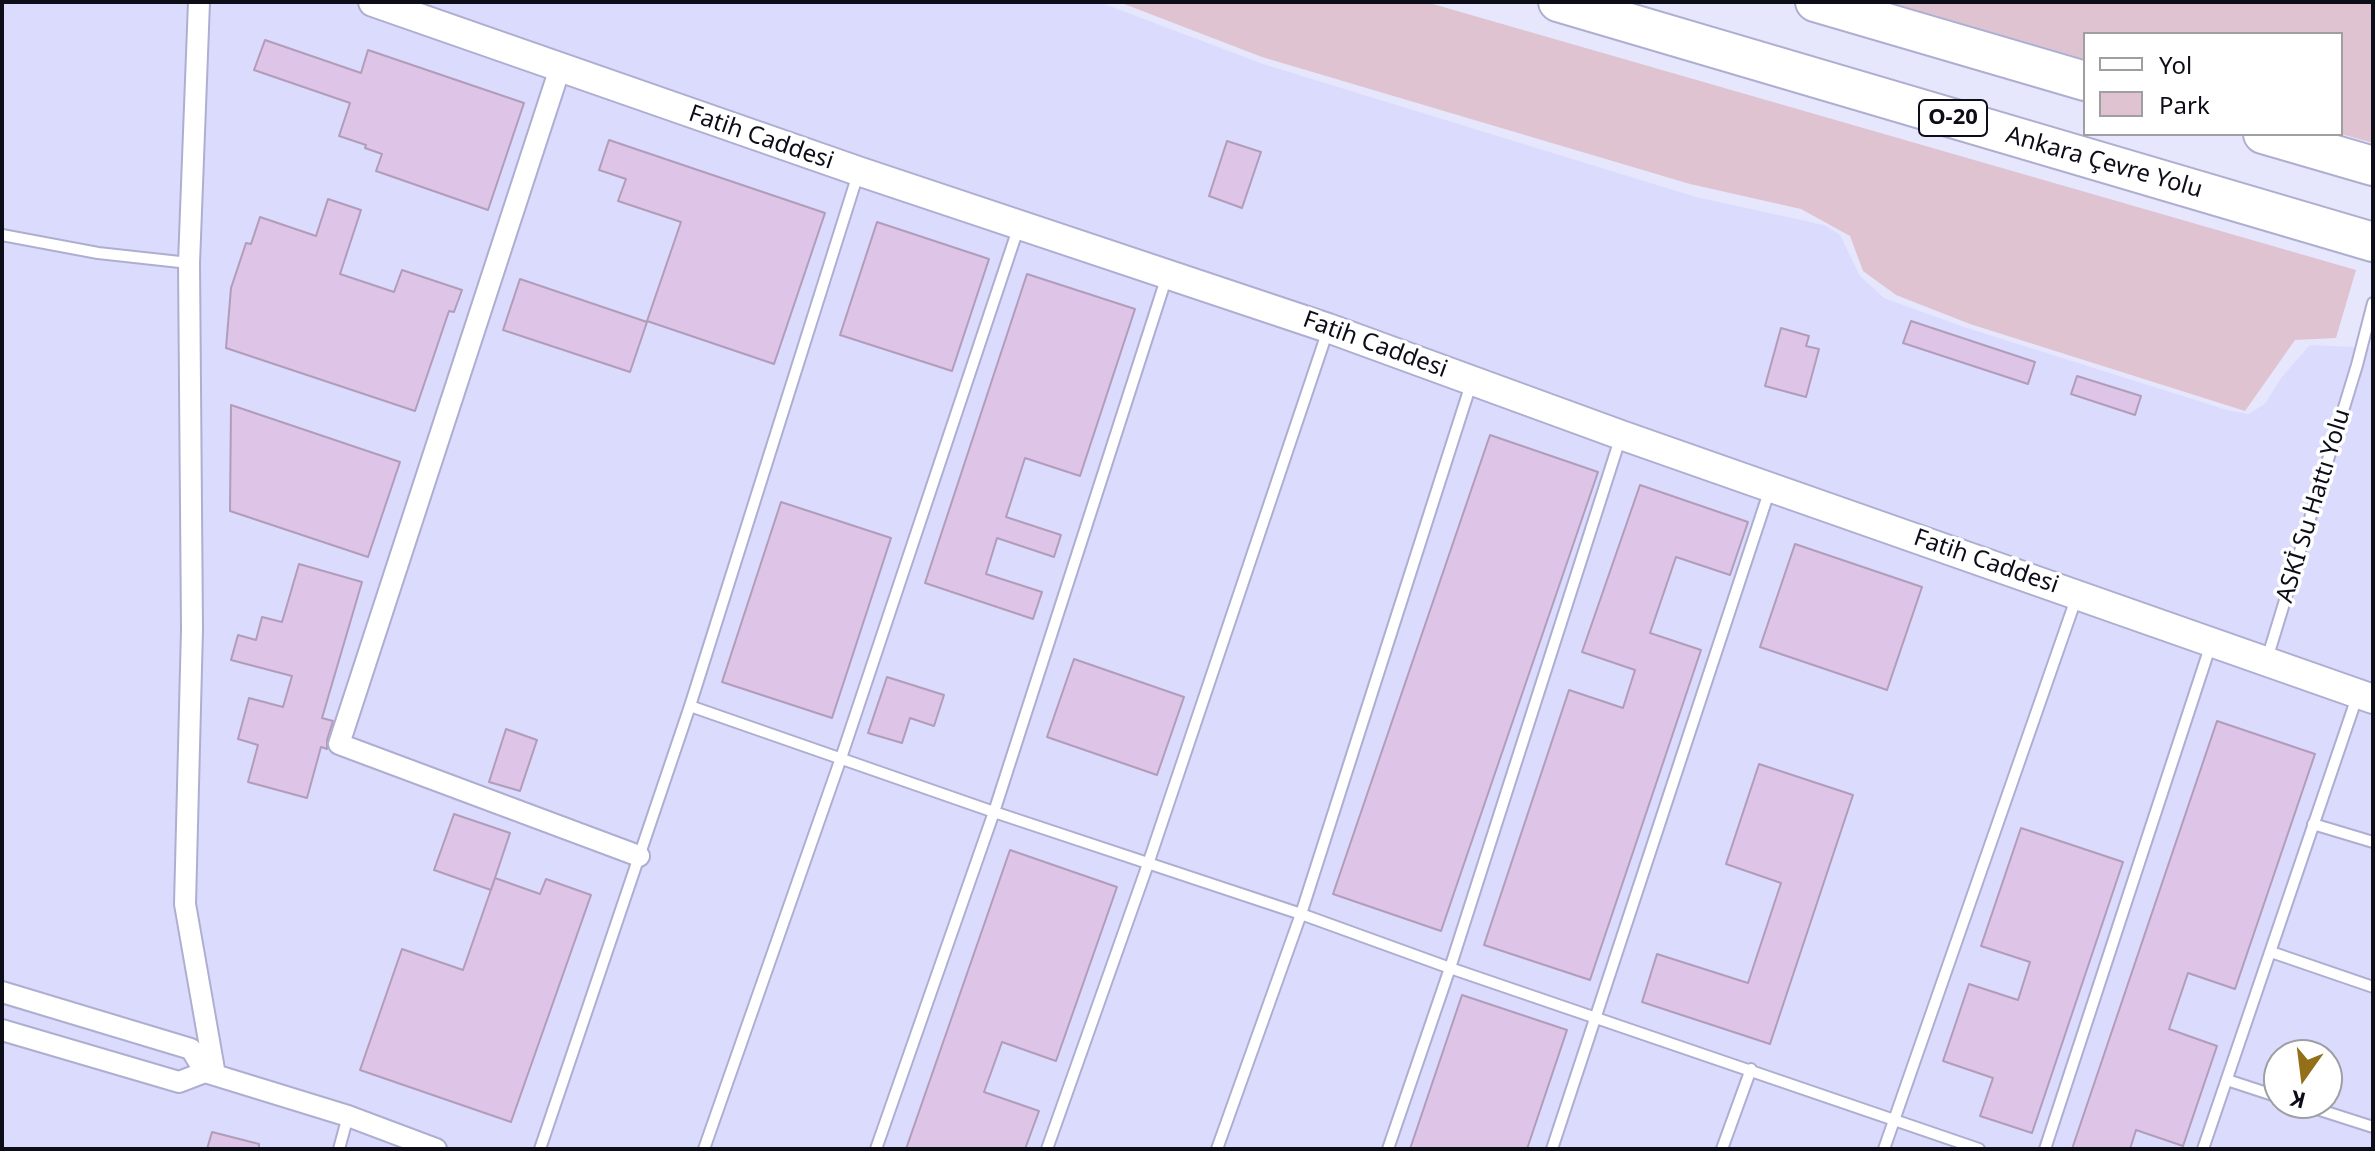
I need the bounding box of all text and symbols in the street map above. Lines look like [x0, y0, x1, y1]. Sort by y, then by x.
legend [2083, 32, 2343, 136]
text: Yol [2159, 48, 2192, 81]
text: Park [2159, 88, 2210, 121]
street label: Fatih Caddesi [685, 100, 837, 176]
road number: O-20 [1919, 100, 1987, 136]
street label: Ankara Çevre Yolu [2002, 121, 2206, 205]
street label: Fatih Caddesi [1299, 306, 1451, 384]
street label: ASKİ Su Hattı Yolu [2271, 406, 2357, 606]
street label: Fatih Caddesi [1910, 524, 2062, 600]
north arrow [2263, 1039, 2343, 1119]
text: K [2287, 1084, 2308, 1117]

